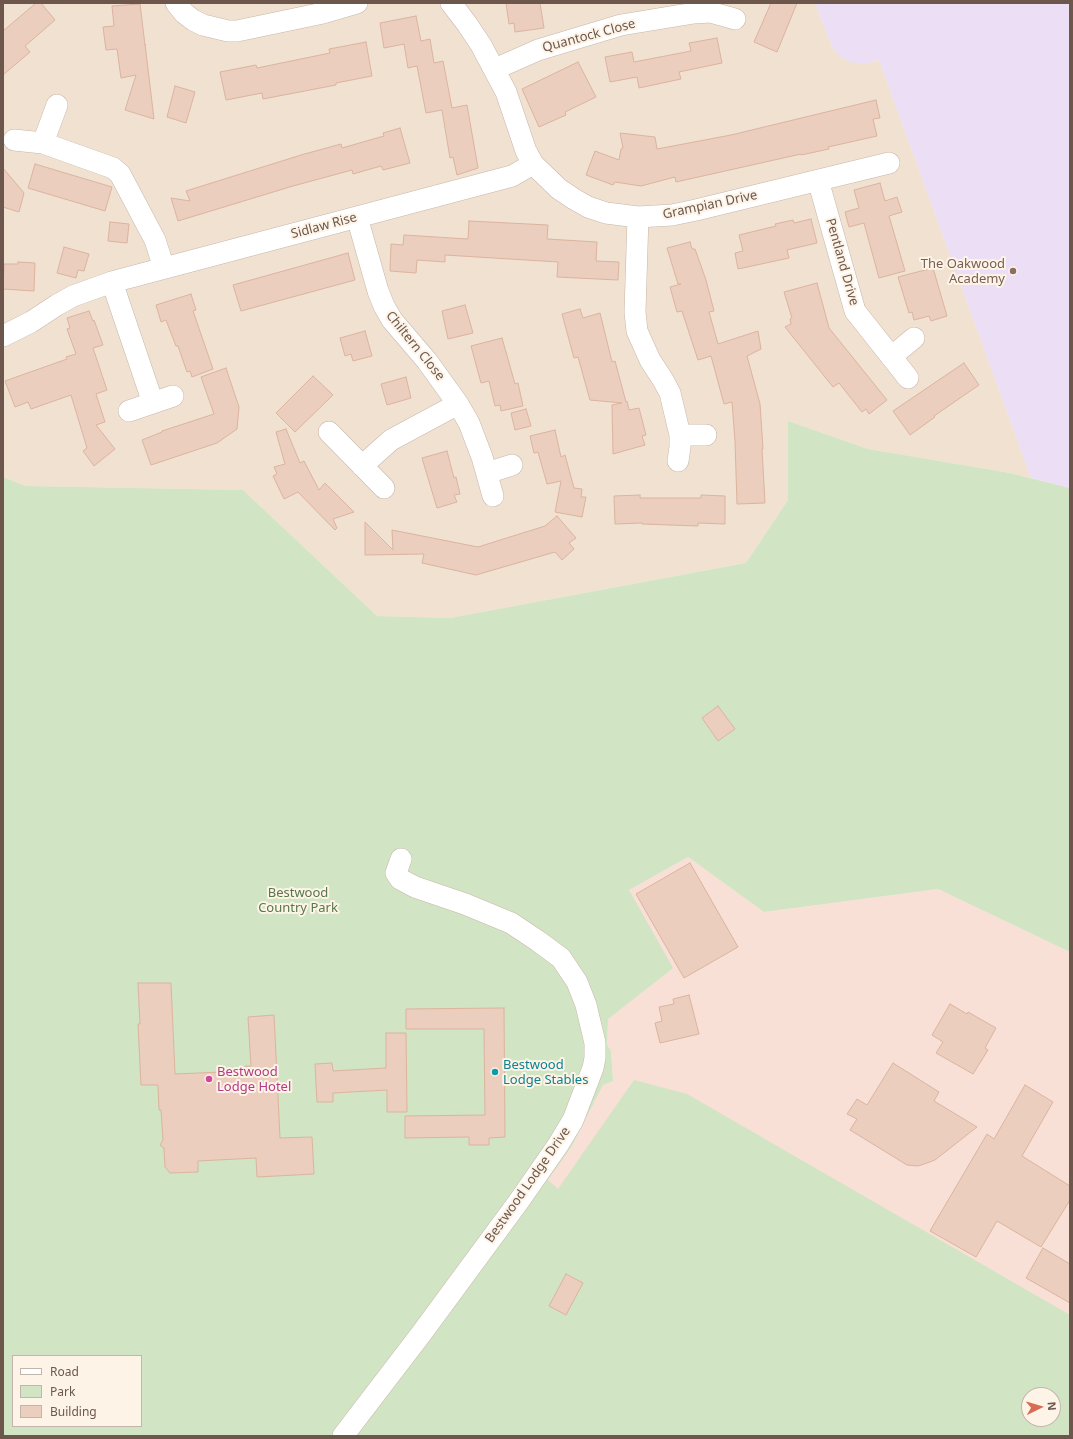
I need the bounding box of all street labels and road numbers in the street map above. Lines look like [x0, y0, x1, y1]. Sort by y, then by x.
street label: Quantock Close [541, 16, 637, 56]
street label: Grampian Drive [661, 187, 759, 223]
street label: Sidlaw Rise [289, 210, 359, 242]
street label: Pentland Drive [822, 217, 862, 307]
street label: Chiltern Close [382, 308, 448, 384]
street label: Bestwood Lodge Drive [482, 1124, 574, 1246]

